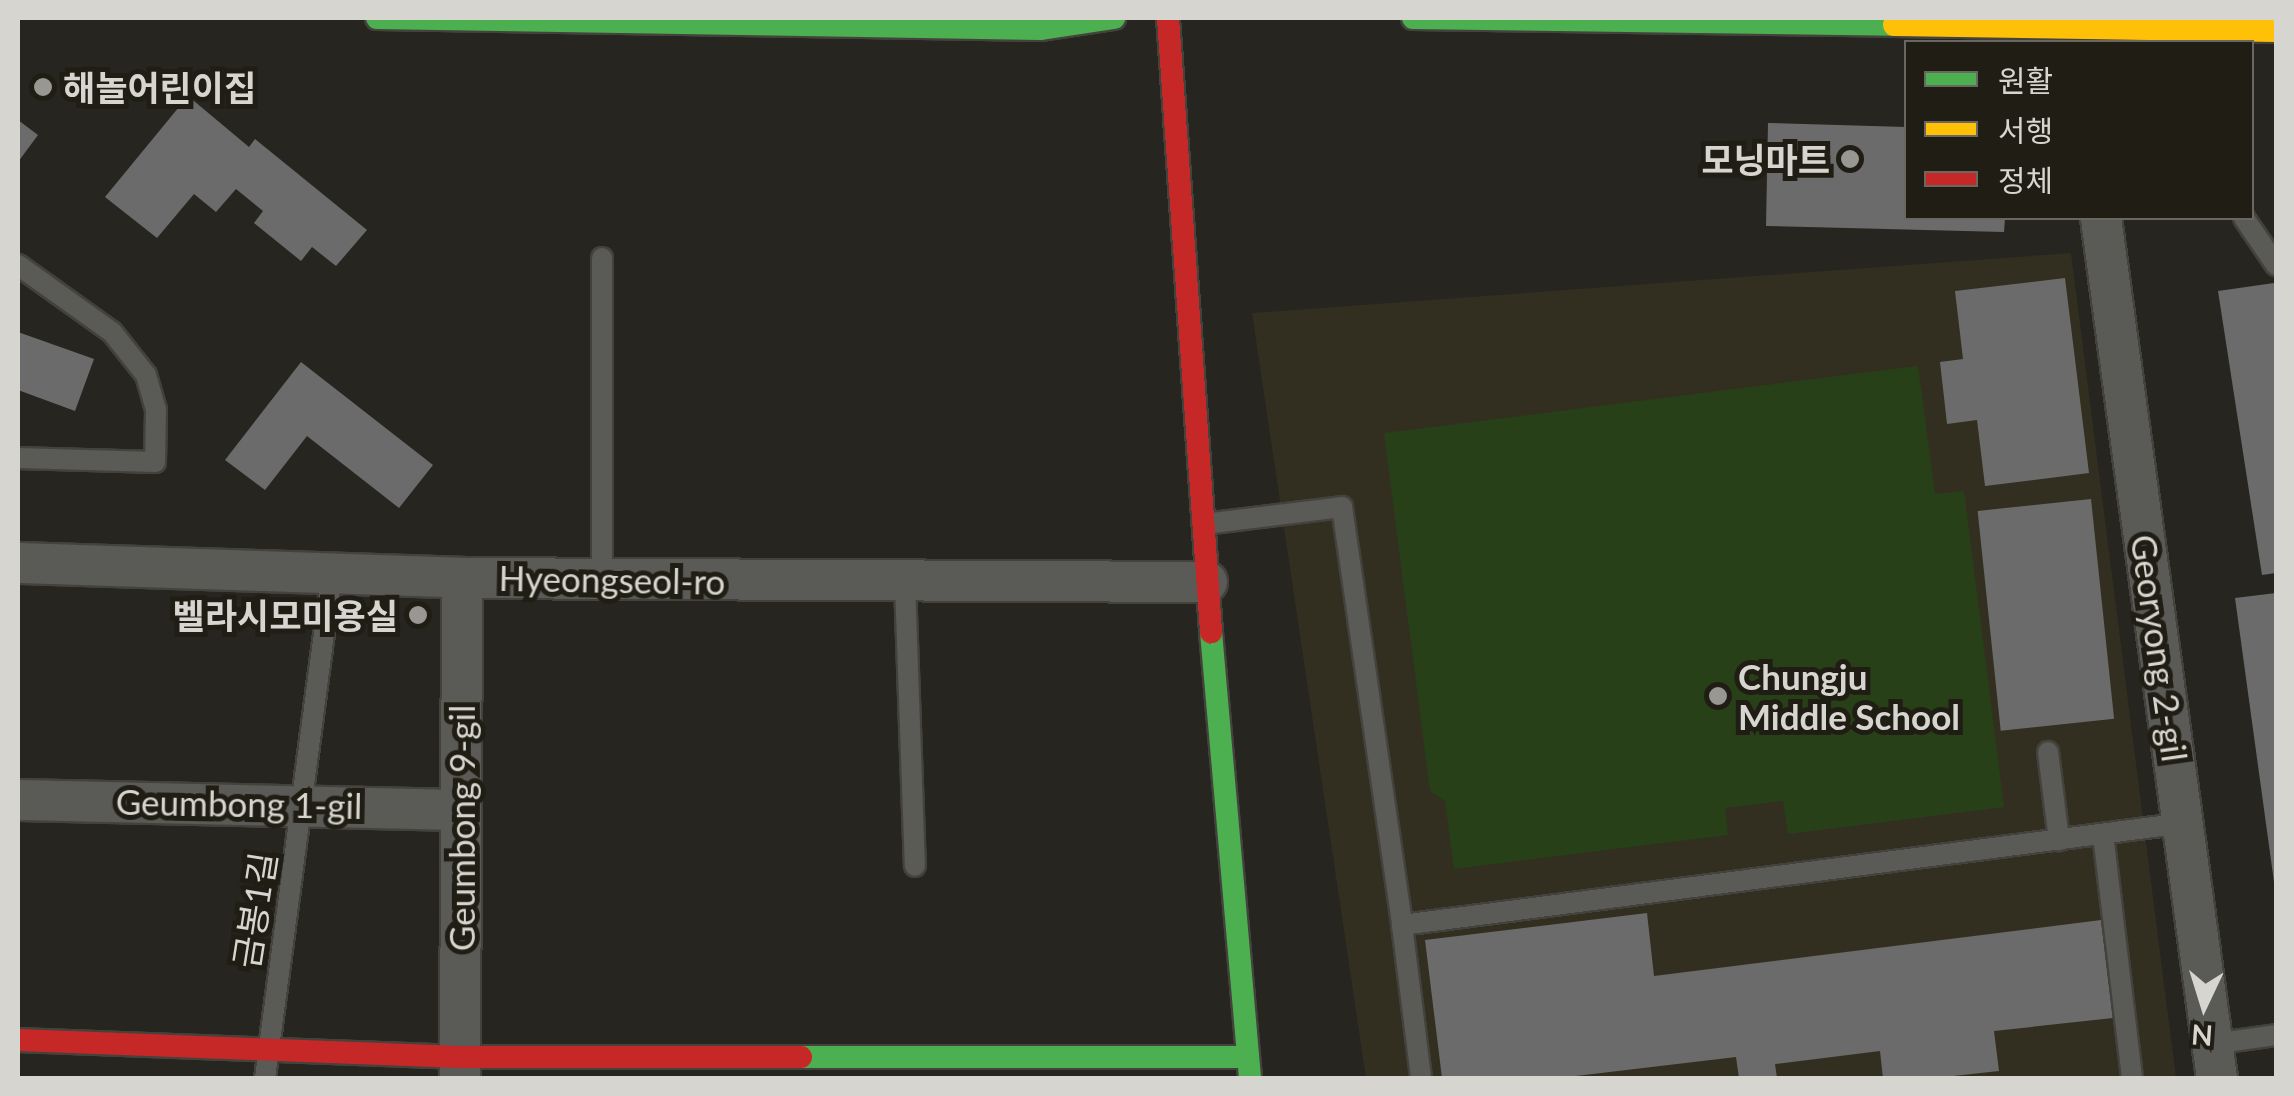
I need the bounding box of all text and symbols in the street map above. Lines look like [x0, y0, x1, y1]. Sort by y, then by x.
legend [1904, 40, 2254, 220]
text: 원활 [1998, 62, 2053, 98]
place label: 해놀어린이집 [63, 66, 256, 108]
marker: 해놀어린이집 [32, 76, 54, 98]
text: 서행 [1998, 112, 2053, 148]
place label: 모닝마트 [1701, 138, 1830, 180]
marker: 모닝마트 [1839, 148, 1861, 170]
text: 정체 [1998, 162, 2053, 198]
street label: Georyong 2-gil [2123, 532, 2197, 764]
street label: Hyeongseol-ro [498, 556, 726, 602]
place label: 벨라시모미용실 [173, 594, 398, 636]
marker: 벨라시모미용실 [407, 604, 429, 626]
place label: Chungju Middle School [1738, 655, 1960, 737]
marker: Chungju Middle School [1707, 685, 1729, 707]
street label: Geumbong 9-gil [440, 705, 482, 951]
street label: Geumbong 1-gil [115, 780, 363, 826]
street label: 금봉1길 [224, 849, 284, 971]
north arrow [2154, 956, 2254, 1056]
text: N [2190, 1018, 2214, 1054]

